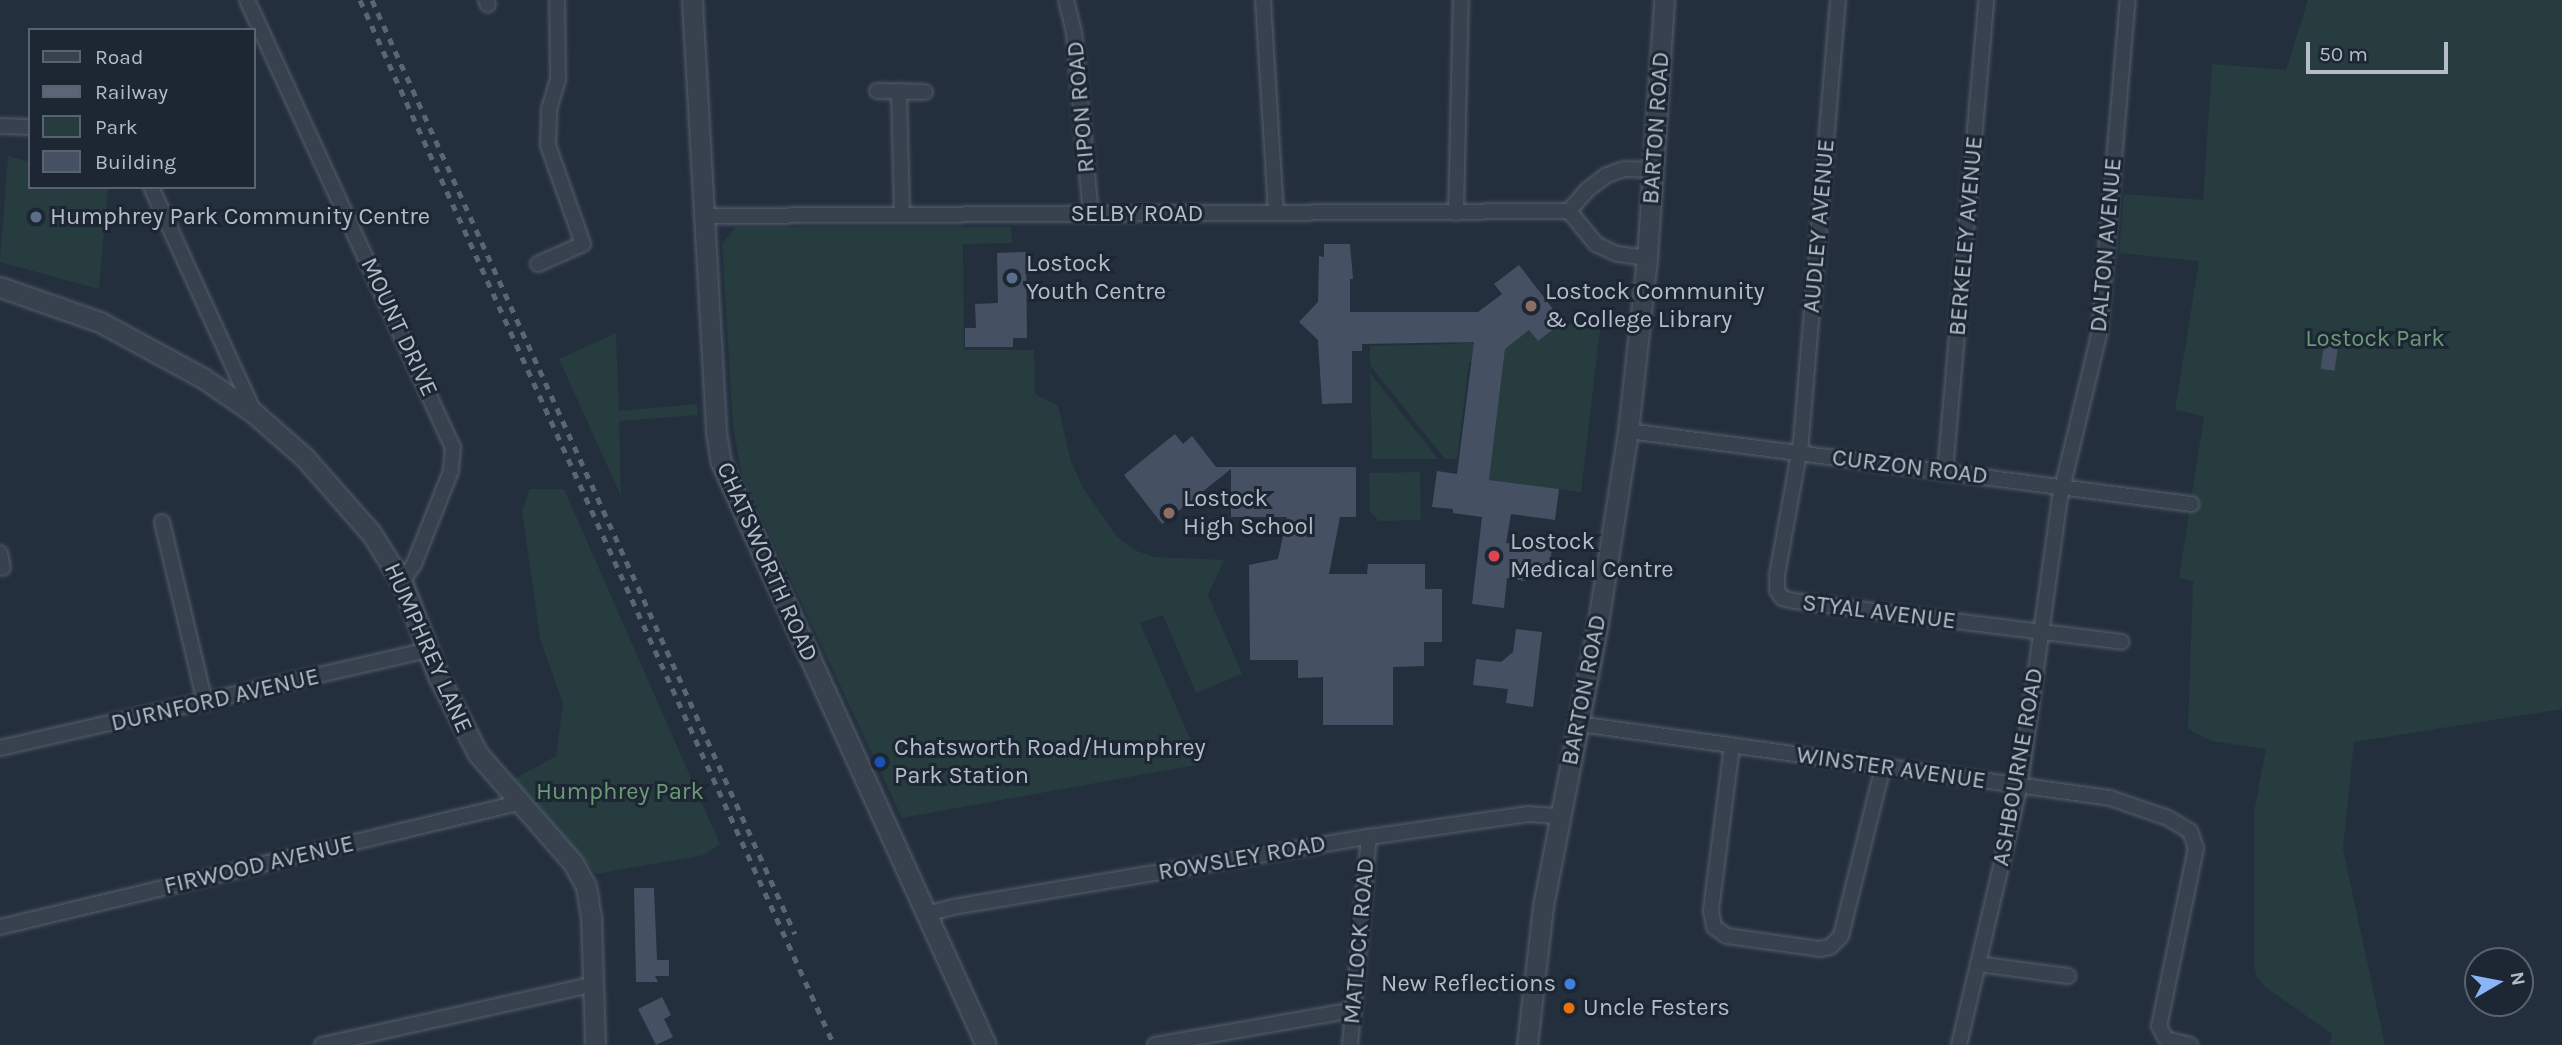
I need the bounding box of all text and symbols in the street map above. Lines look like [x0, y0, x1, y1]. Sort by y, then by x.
legend [28, 28, 256, 189]
scale bar [2310, 28, 2452, 72]
street label: RIPON ROAD [1061, 40, 1101, 174]
text: 50 m [2319, 42, 2368, 66]
text: Road [95, 45, 143, 69]
street label: BARTON ROAD [1636, 51, 1676, 205]
text: Railway [95, 80, 168, 104]
text: Park [95, 115, 138, 139]
street label: BERKELEY AVENUE [1943, 135, 1989, 337]
street label: AUDLEY AVENUE [1797, 138, 1841, 314]
text: Building [95, 150, 176, 174]
street label: DALTON AVENUE [2084, 157, 2128, 333]
street label: SELBY ROAD [1071, 200, 1203, 228]
place label: Humphrey Park Community Centre [50, 203, 430, 231]
marker: Humphrey Park Community Centre [28, 209, 44, 225]
place label: Lostock Youth Centre [1026, 250, 1166, 306]
street label: MOUNT DRIVE [354, 253, 444, 401]
marker: Lostock Youth Centre [1004, 270, 1020, 286]
place label: Lostock Community & College Library [1545, 278, 1765, 334]
marker: Lostock Community & College Library [1523, 298, 1539, 314]
park label: Lostock Park [2305, 325, 2445, 353]
street label: CURZON ROAD [1830, 443, 1990, 491]
street label: CHATSWORTH ROAD [710, 458, 824, 666]
place label: Lostock High School [1183, 485, 1314, 541]
marker: Lostock High School [1161, 505, 1177, 521]
place label: Lostock Medical Centre [1510, 528, 1674, 584]
marker: Lostock Medical Centre [1484, 546, 1504, 566]
street label: HUMPHREY LANE [378, 558, 478, 738]
street label: STYAL AVENUE [1801, 588, 1957, 636]
street label: BARTON ROAD [1555, 612, 1613, 768]
street label: DURNFORD AVENUE [108, 662, 322, 738]
street label: ASHBOURNE ROAD [1986, 666, 2050, 868]
place label: Chatsworth Road/Humphrey Park Station [894, 734, 1206, 790]
street label: WINSTER AVENUE [1795, 740, 1987, 796]
marker: Chatsworth Road/Humphrey Park Station [872, 754, 888, 770]
park label: Humphrey Park [536, 778, 704, 806]
street label: FIRWOOD AVENUE [161, 829, 357, 901]
street label: ROWSLEY ROAD [1156, 829, 1328, 887]
street label: MATLOCK ROAD [1337, 857, 1381, 1025]
north arrow [2464, 947, 2534, 1017]
place label: New Reflections [1381, 970, 1556, 998]
text: N [2506, 970, 2530, 987]
marker: New Reflections [1562, 976, 1578, 992]
place label: Uncle Festers [1583, 994, 1730, 1022]
marker: Uncle Festers [1561, 1000, 1577, 1016]

